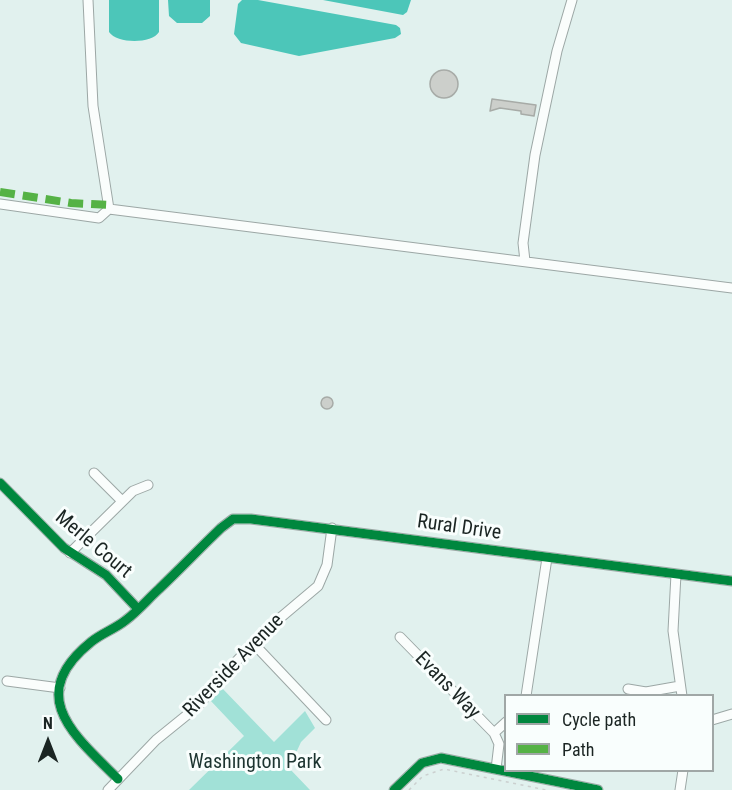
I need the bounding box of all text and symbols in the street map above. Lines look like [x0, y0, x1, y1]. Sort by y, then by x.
street label: Merle Court [50, 506, 136, 584]
street label: Rural Drive [415, 510, 503, 546]
street label: Riverside Avenue [179, 609, 289, 723]
street label: Evans Way [409, 648, 485, 724]
legend [504, 694, 714, 772]
text: Cycle path [562, 709, 636, 730]
north arrow [18, 712, 78, 772]
text: N [43, 714, 53, 733]
text: Path [562, 739, 595, 760]
park label: Washington Park [188, 751, 322, 775]

